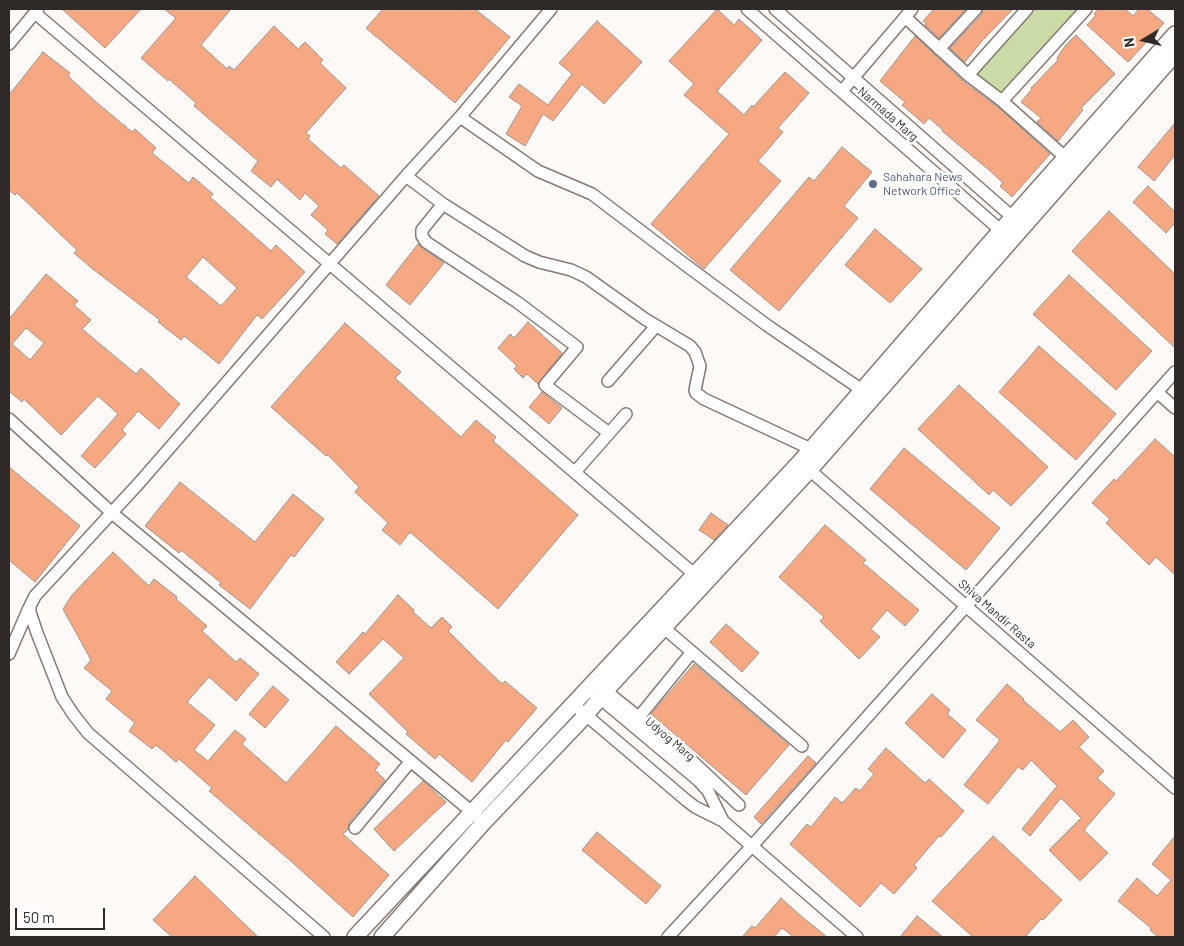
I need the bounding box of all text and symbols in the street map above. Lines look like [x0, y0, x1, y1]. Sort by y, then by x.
north arrow [1119, 15, 1169, 65]
text: N [1120, 36, 1138, 48]
street label: Narmada Marg [855, 84, 921, 144]
place label: Sahahara News Network Office [883, 170, 963, 198]
marker: Sahahara News Network Office [867, 178, 879, 190]
street label: Shiva Mandir Rasta [955, 576, 1039, 652]
street label: Udyog Marg [642, 714, 698, 764]
scale bar [18, 898, 108, 930]
text: 50 m [23, 908, 55, 926]

